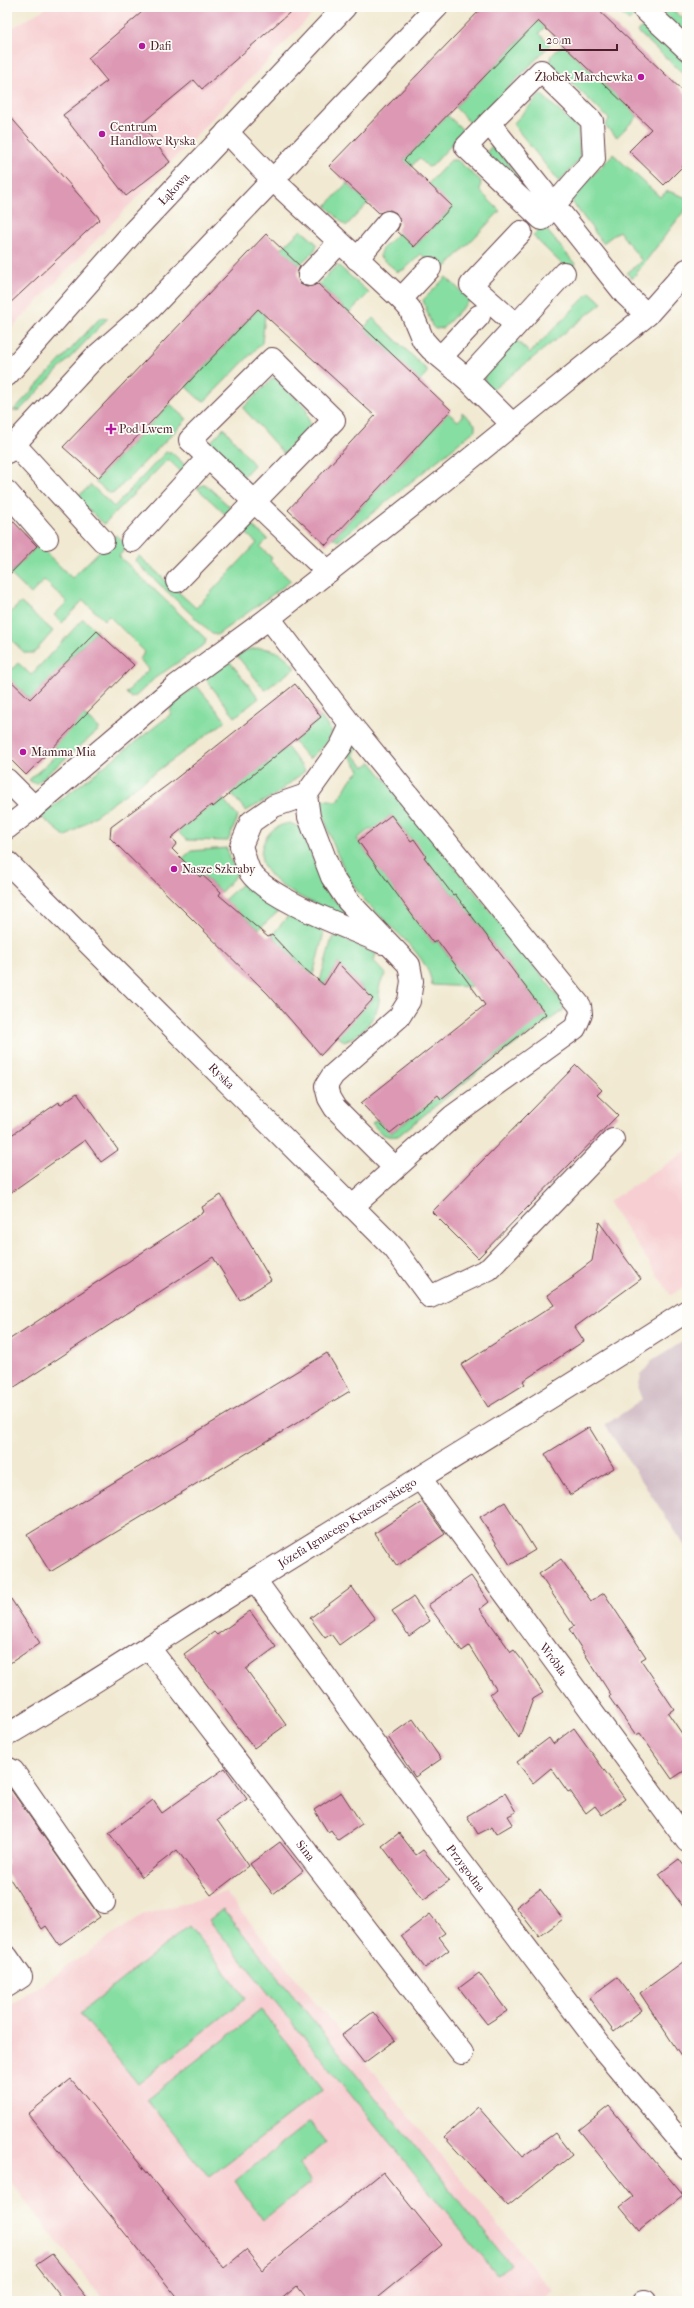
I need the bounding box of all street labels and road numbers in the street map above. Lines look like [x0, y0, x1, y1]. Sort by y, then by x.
street label: Łąkowa [155, 169, 193, 208]
street label: Ryska [206, 1060, 238, 1092]
street label: Józefa Ignacego Kraszewskiego [274, 1475, 419, 1571]
street label: Wróbla [536, 1639, 570, 1679]
street label: Sina [293, 1837, 318, 1864]
street label: Przygodna [443, 1842, 488, 1895]

